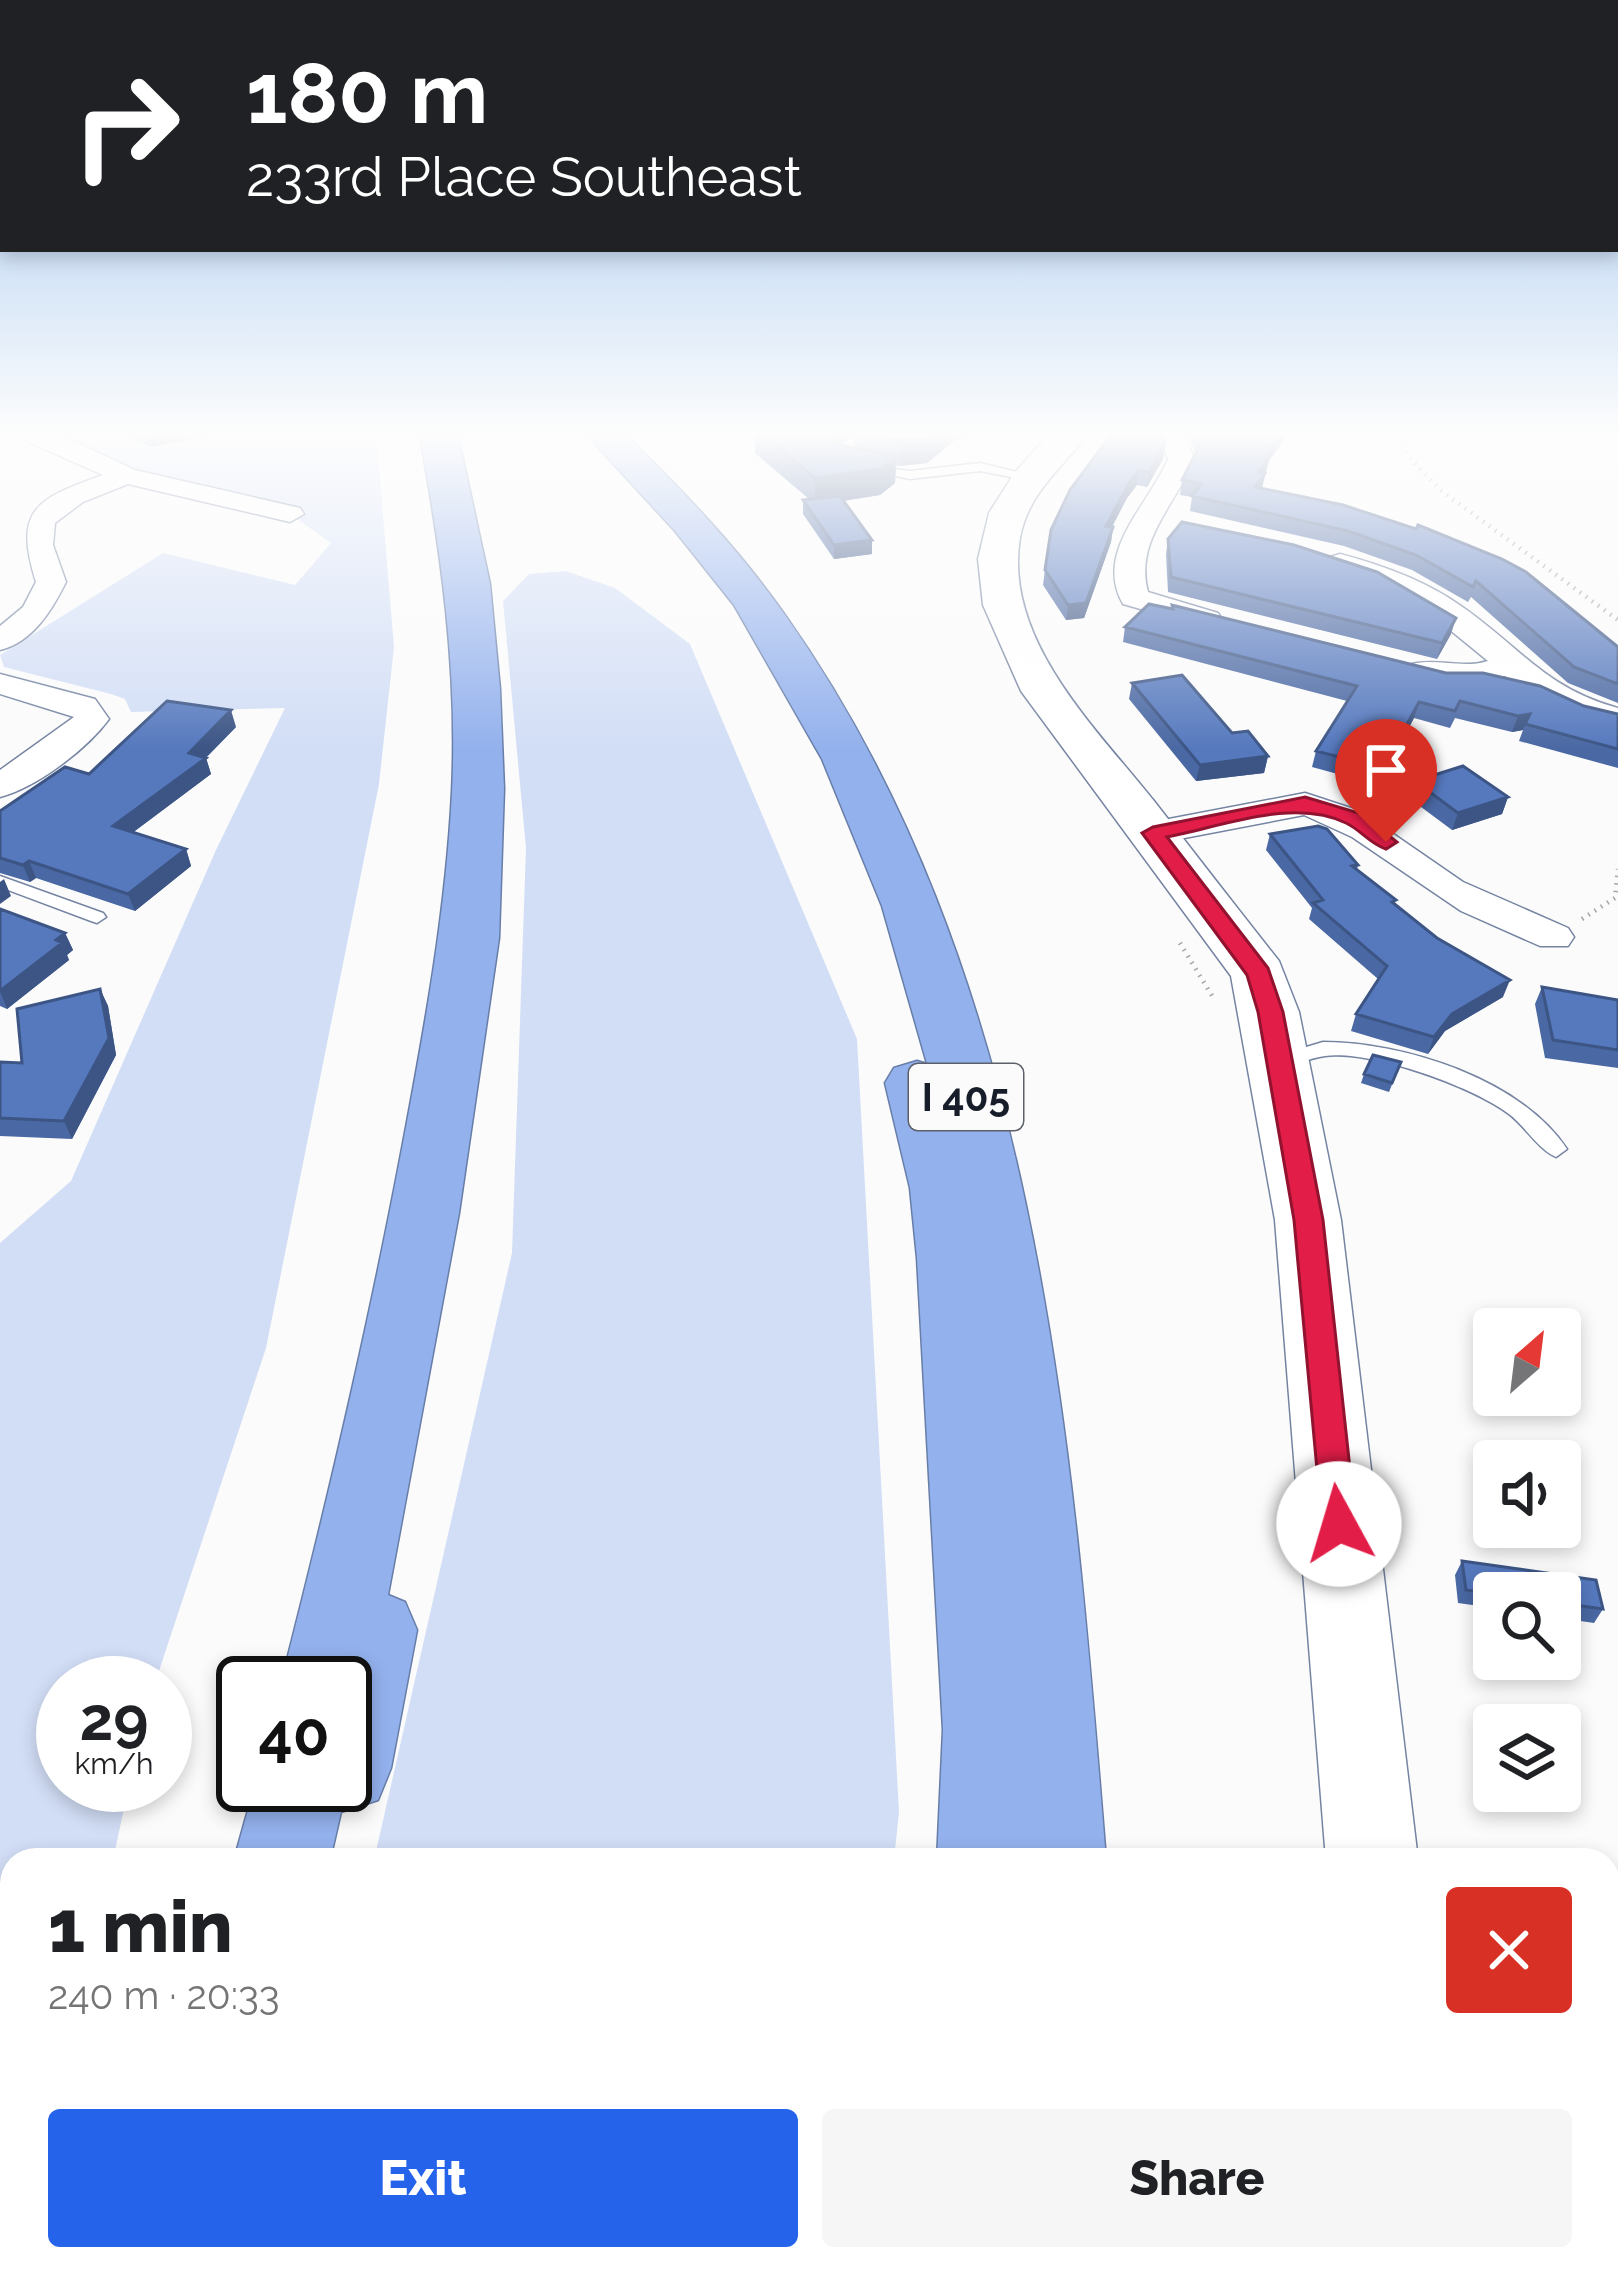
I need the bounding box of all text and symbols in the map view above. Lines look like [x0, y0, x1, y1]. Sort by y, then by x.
text: 180 m [246, 44, 488, 143]
icon: right [48, 48, 204, 204]
text: 233rd Place Southeast [246, 145, 802, 209]
pin [1335, 719, 1437, 842]
icon: arrive [1353, 737, 1419, 803]
road number: I 405 [909, 1064, 1023, 1130]
north arrow [1473, 1308, 1581, 1416]
map controls [1473, 1308, 1581, 1812]
button: sound [1473, 1440, 1581, 1548]
position arrow [1276, 1461, 1402, 1587]
button: search [1473, 1572, 1581, 1680]
speed limit sign: 40 [216, 1656, 372, 1812]
text: 29 [79, 1684, 149, 1754]
button: layers [1473, 1704, 1581, 1812]
text: km/h [74, 1746, 154, 1781]
text: 1 min [48, 1884, 233, 1969]
button: close [1446, 1887, 1572, 2013]
text: 240 m · 20:33 [48, 1972, 280, 2018]
button: Exit [48, 2109, 798, 2247]
button: Share [822, 2109, 1572, 2247]

